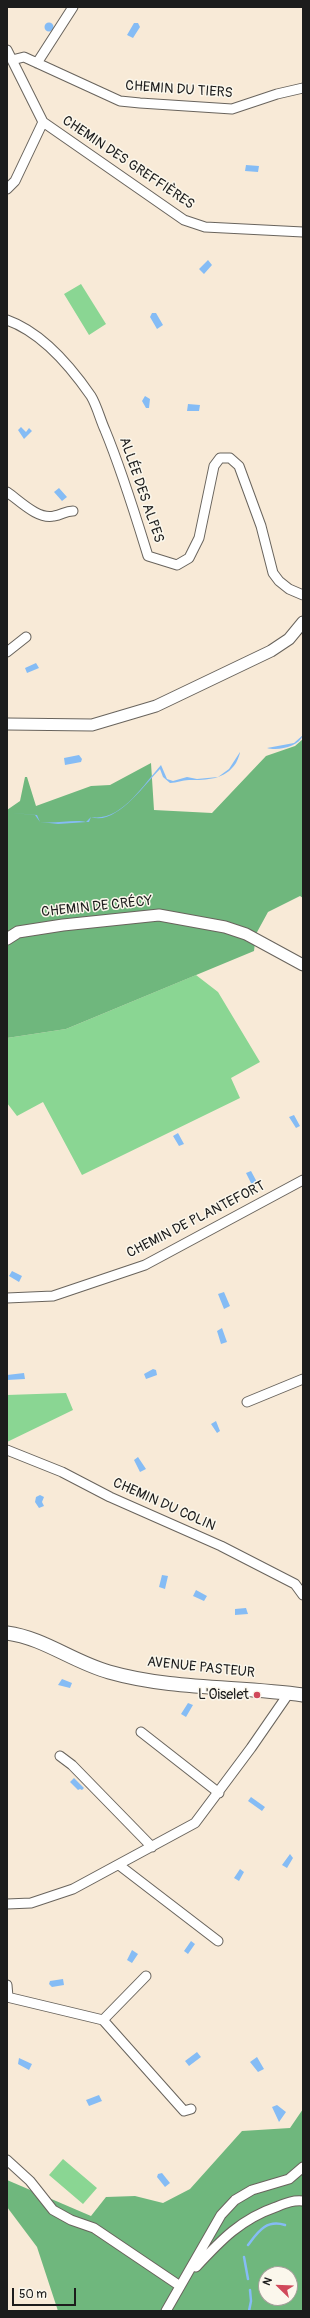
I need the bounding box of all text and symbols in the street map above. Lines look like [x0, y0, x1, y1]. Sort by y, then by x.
street label: CHEMIN DU TIERS [125, 78, 233, 102]
street label: CHEMIN DES GREFFIÈRES [59, 113, 197, 213]
street label: ALLÉE DES ALPES [115, 435, 167, 545]
street label: CHEMIN DE CRÉCY [41, 893, 153, 921]
street label: CHEMIN DE PLANTEFORT [124, 1178, 268, 1262]
street label: CHEMIN DU COLIN [110, 1475, 218, 1535]
street label: AVENUE PASTEUR [146, 1654, 256, 1682]
place label: L'Oiselet [198, 1687, 249, 1703]
marker: L'Oiselet [252, 1690, 262, 1700]
north arrow [258, 2266, 298, 2306]
text: N [260, 2276, 275, 2287]
scale bar [14, 2280, 78, 2306]
text: 50 m [19, 2287, 47, 2302]

